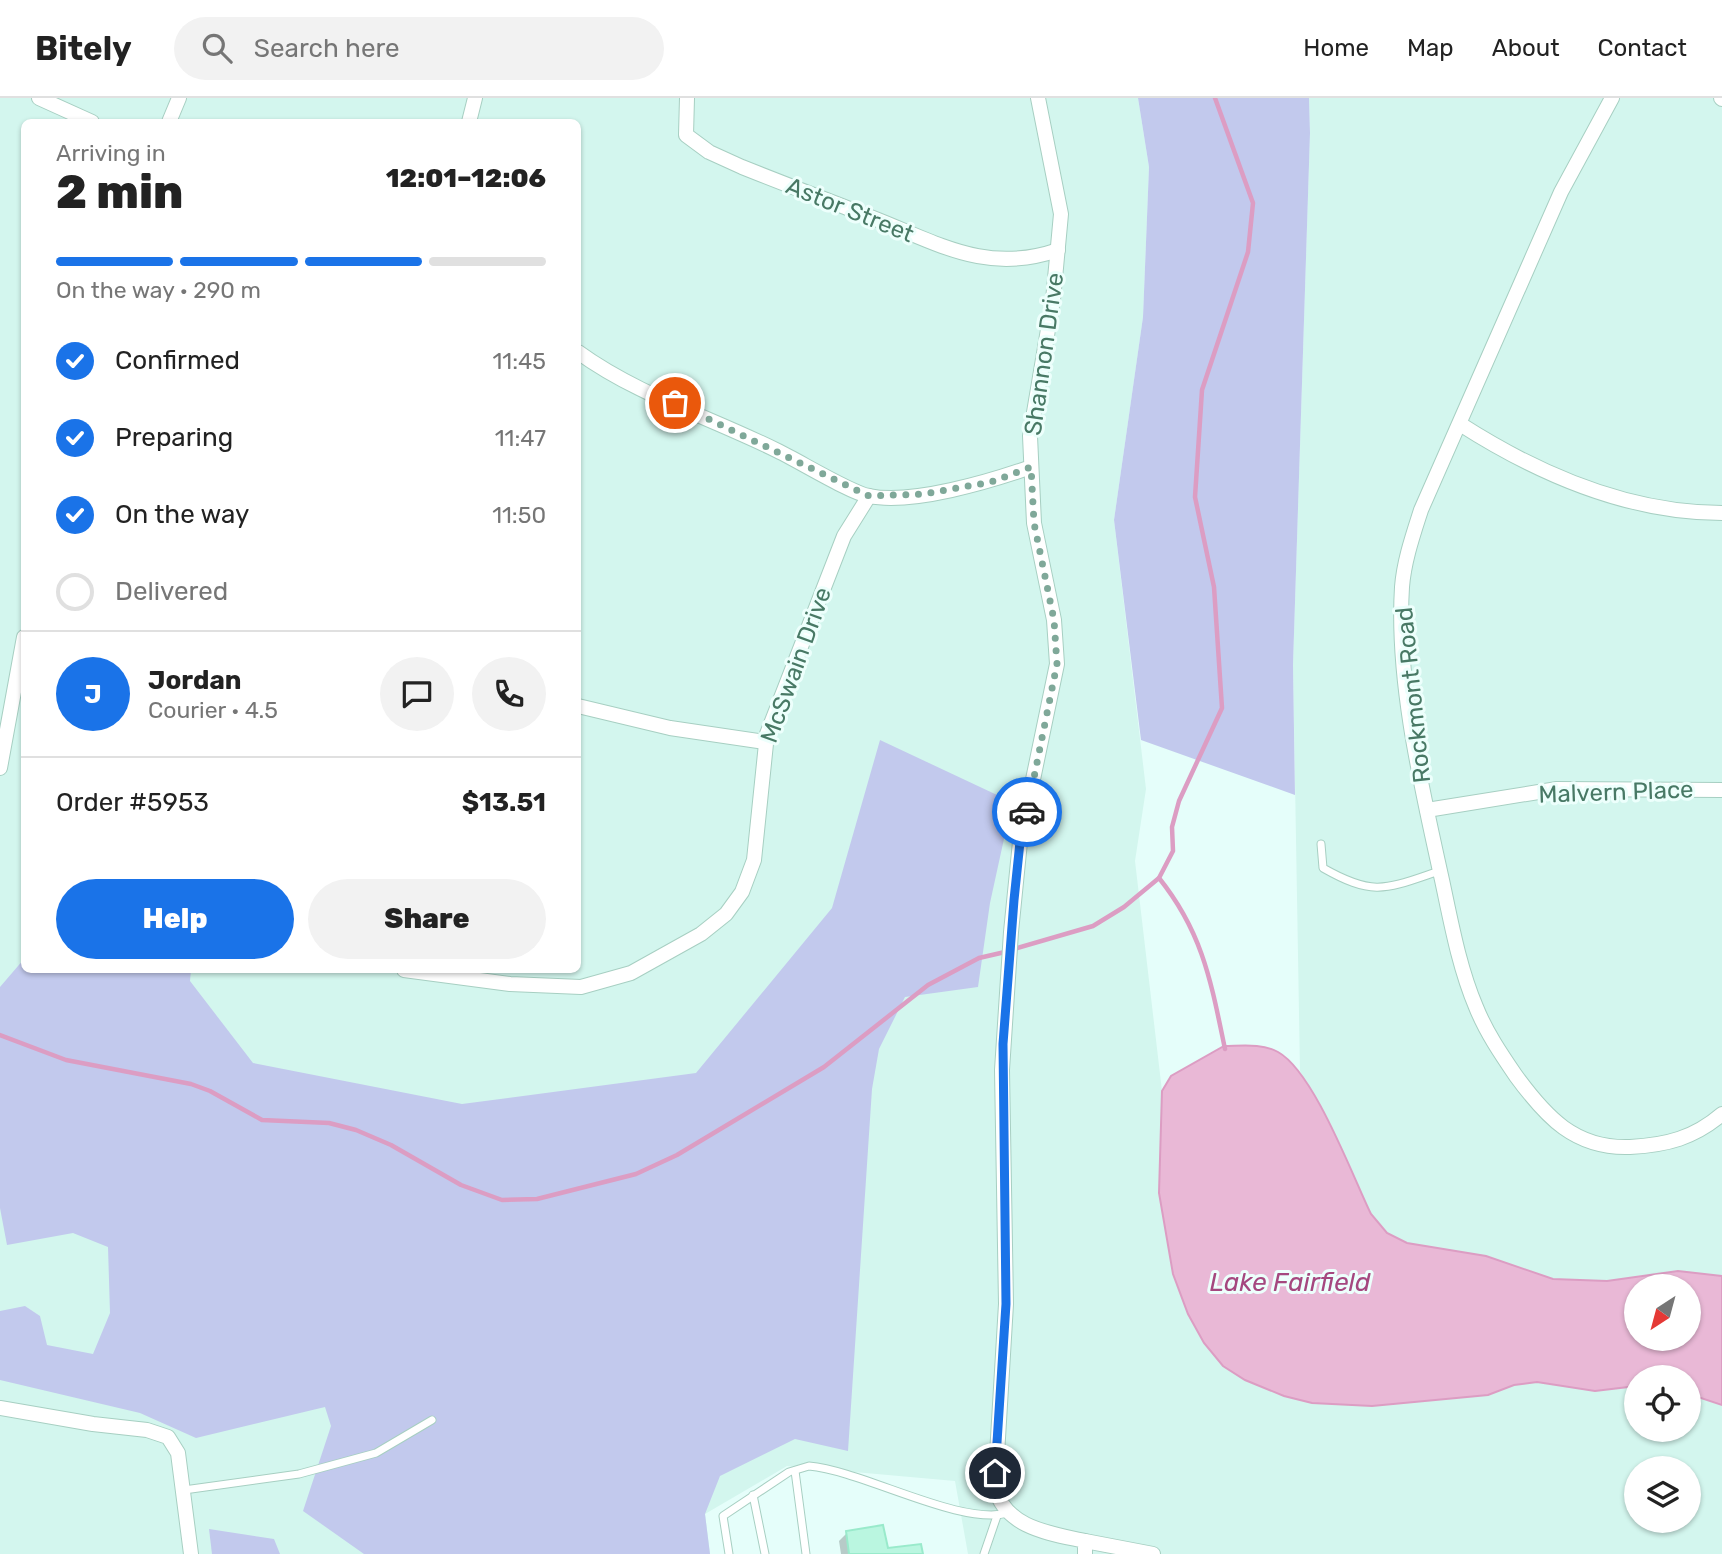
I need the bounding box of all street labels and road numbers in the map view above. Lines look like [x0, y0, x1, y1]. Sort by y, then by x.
street label: Astor Street [782, 172, 918, 248]
street label: Shannon Drive [1019, 271, 1069, 437]
street label: McSwain Drive [755, 583, 837, 747]
street label: Rockmont Road [1390, 606, 1436, 784]
street label: Malvern Place [1538, 775, 1694, 809]

